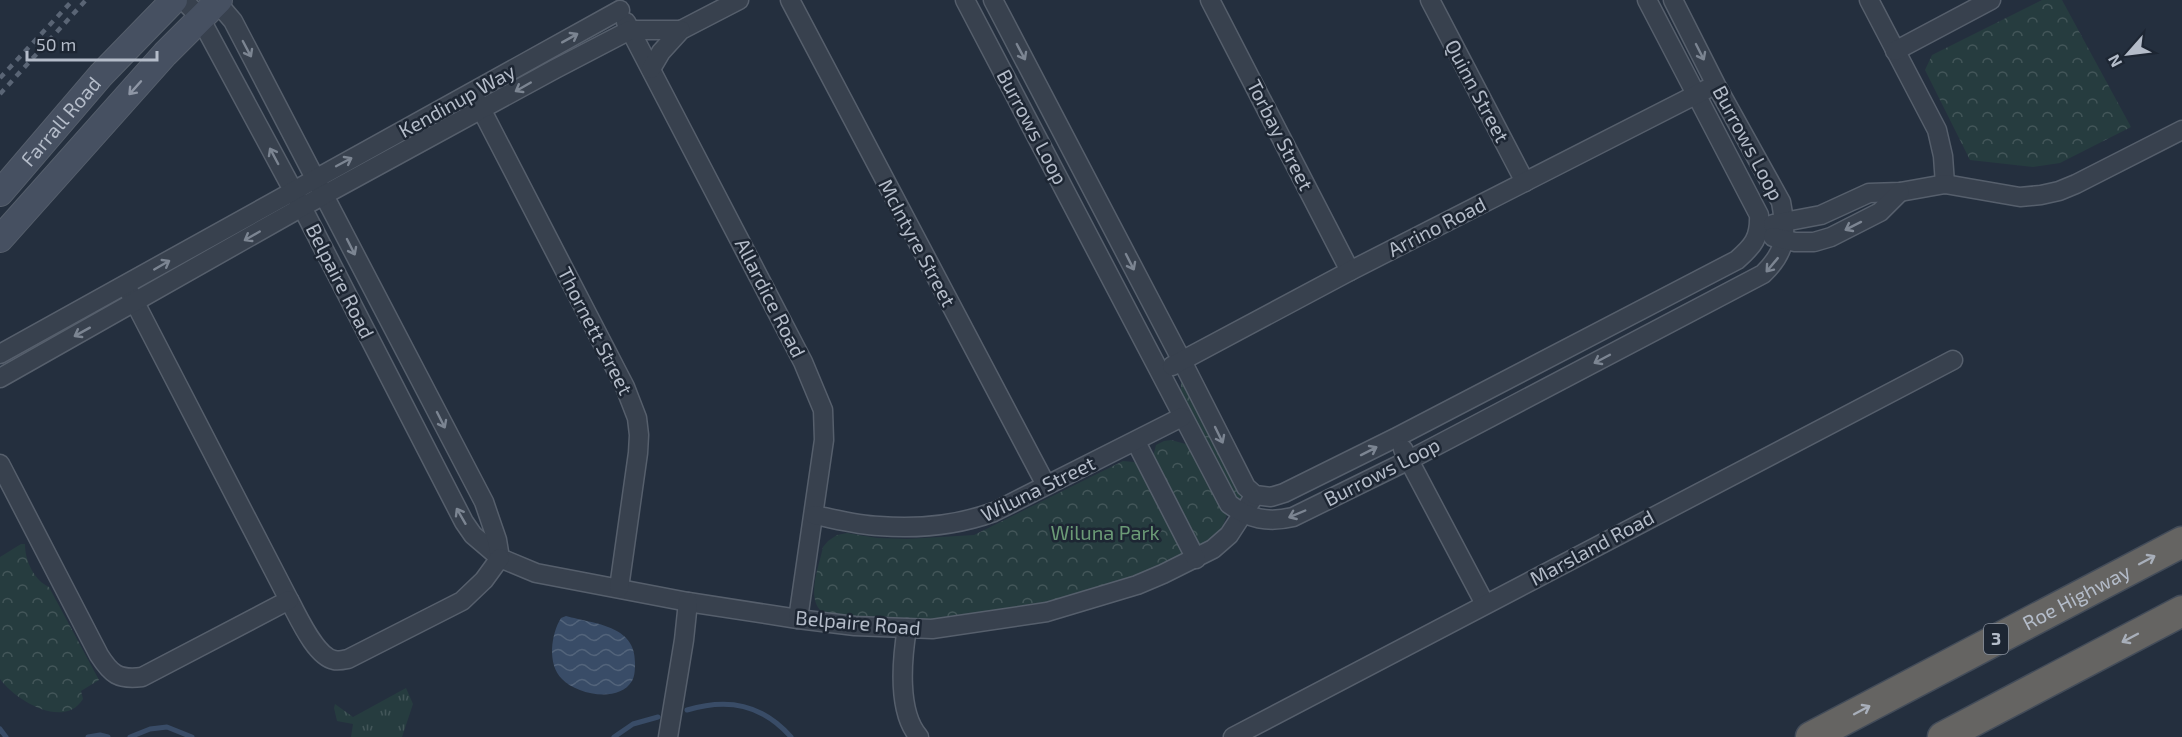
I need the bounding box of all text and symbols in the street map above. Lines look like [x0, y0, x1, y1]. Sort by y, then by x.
scale bar [27, 24, 158, 62]
north arrow [2098, 24, 2158, 84]
one-way arrow [562, 31, 579, 43]
text: 50 m [36, 33, 76, 55]
street label: Quinn Street [1441, 35, 1515, 146]
one-way arrow [242, 39, 253, 57]
one-way arrow [1016, 42, 1027, 60]
one-way arrow [1694, 43, 1706, 60]
text: N [2103, 52, 2125, 71]
street label: Kendinup Way [394, 58, 519, 142]
street label: Burrows Loop [993, 65, 1073, 188]
street label: Farrall Road [15, 71, 105, 171]
street label: Torbay Street [1243, 75, 1319, 194]
one-way arrow [128, 80, 142, 95]
street label: Burrows Loop [1709, 81, 1789, 204]
one-way arrow [514, 82, 532, 93]
one-way arrow [268, 147, 279, 165]
one-way arrow [335, 156, 353, 167]
street label: McIntyre Street [874, 175, 962, 311]
street label: Arrino Road [1383, 191, 1490, 261]
street label: Belpaire Road [302, 219, 380, 342]
one-way arrow [1845, 220, 1862, 232]
one-way arrow [243, 231, 261, 242]
street label: Allardice Road [731, 234, 811, 361]
one-way arrow [345, 238, 357, 255]
one-way arrow [1125, 252, 1137, 270]
one-way arrow [1765, 257, 1778, 273]
one-way arrow [152, 259, 170, 270]
street label: Thornett Street [553, 263, 639, 399]
one-way arrow [74, 326, 91, 338]
one-way arrow [1593, 353, 1611, 365]
one-way arrow [435, 411, 447, 428]
one-way arrow [1214, 426, 1226, 444]
street label: Burrows Loop [1320, 432, 1443, 511]
one-way arrow [1360, 445, 1378, 457]
street label: Wiluna Street [977, 450, 1099, 526]
street label: Marsland Road [1525, 504, 1658, 590]
one-way arrow [454, 507, 466, 524]
one-way arrow [1289, 509, 1307, 520]
park label: Wiluna Park [1050, 520, 1160, 544]
one-way arrow [2137, 554, 2155, 565]
street label: Roe Highway [2018, 558, 2134, 635]
street label: Belpaire Road [794, 605, 922, 639]
road number: 3 [1984, 624, 2008, 654]
one-way arrow [2122, 633, 2140, 645]
one-way arrow [1853, 704, 1871, 715]

